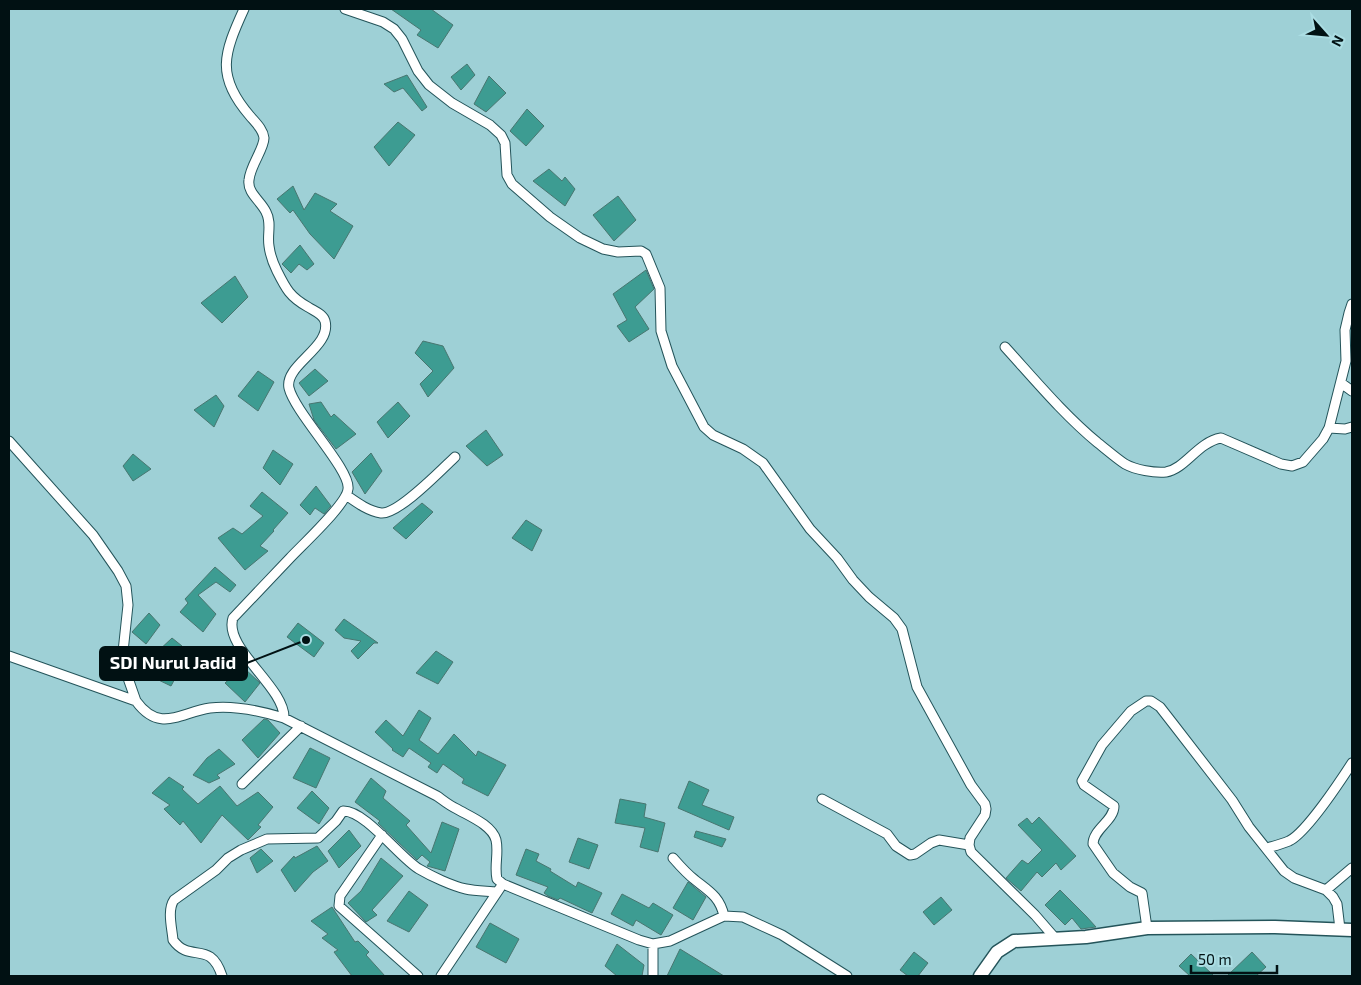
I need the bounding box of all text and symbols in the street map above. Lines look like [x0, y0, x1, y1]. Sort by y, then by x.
north arrow [1301, 10, 1351, 60]
text: N [1328, 33, 1348, 49]
callout: SDI Nurul Jadid [100, 647, 247, 680]
text: SDI Nurul Jadid [110, 651, 236, 673]
scale bar [1191, 942, 1277, 974]
text: 50 m [1198, 950, 1232, 968]

